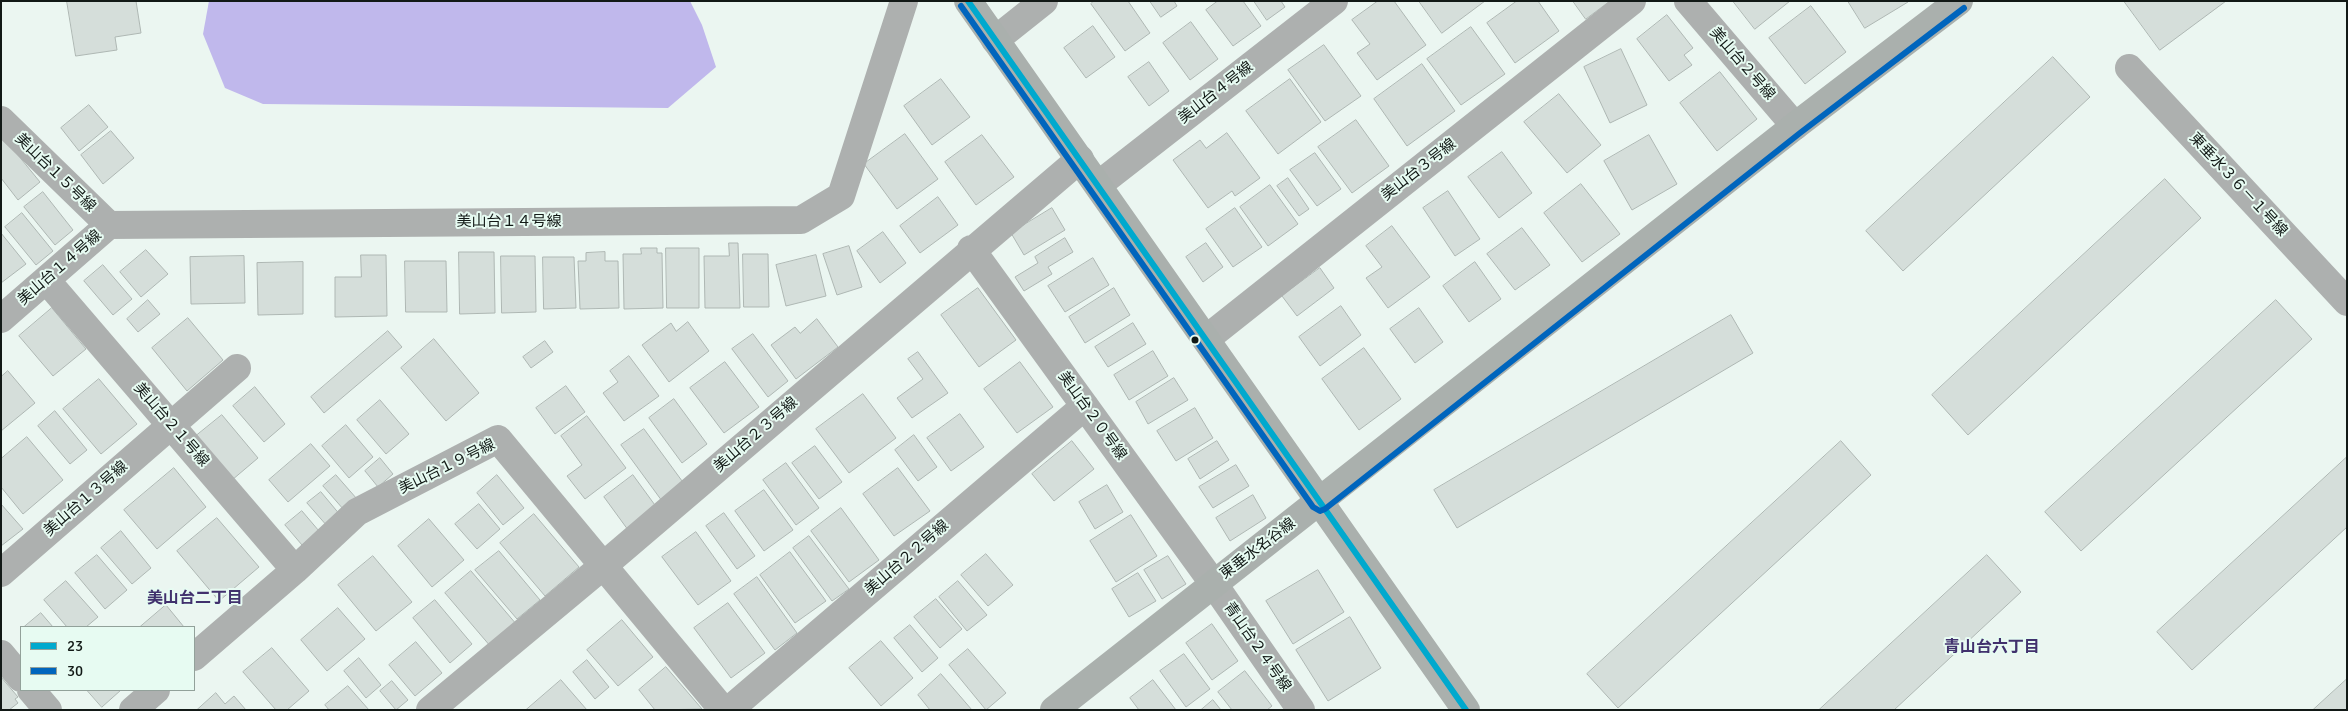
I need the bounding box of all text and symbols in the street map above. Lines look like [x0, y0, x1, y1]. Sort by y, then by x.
street label: 美山台２号線 [1706, 24, 1778, 104]
street label: 美山台４号線 [1175, 58, 1257, 128]
street label: 東垂水３６－１号線 [2185, 129, 2291, 241]
street label: 美山台１５号線 [11, 130, 99, 216]
street label: 美山台３号線 [1378, 135, 1460, 205]
street label: 美山台１４号線 [457, 213, 561, 231]
street label: 美山台１４号線 [14, 227, 106, 309]
unlabelled marker [1190, 335, 1200, 345]
street label: 美山台２０号線 [1054, 368, 1130, 464]
street label: 美山台２１号線 [130, 379, 212, 471]
street label: 美山台２３号線 [710, 394, 802, 476]
street label: 美山台１９号線 [396, 436, 498, 498]
street label: 美山台１３号線 [40, 458, 132, 540]
street label: 東垂水名谷線 [1217, 515, 1299, 583]
street label: 美山台２２号線 [861, 517, 953, 599]
district label: 美山台二丁目 [147, 589, 243, 609]
street label: 青山台２４号線 [1220, 599, 1294, 695]
legend [20, 626, 195, 691]
text: 23 [67, 637, 83, 655]
district label: 青山台六丁目 [1944, 638, 2040, 658]
text: 30 [67, 662, 83, 680]

